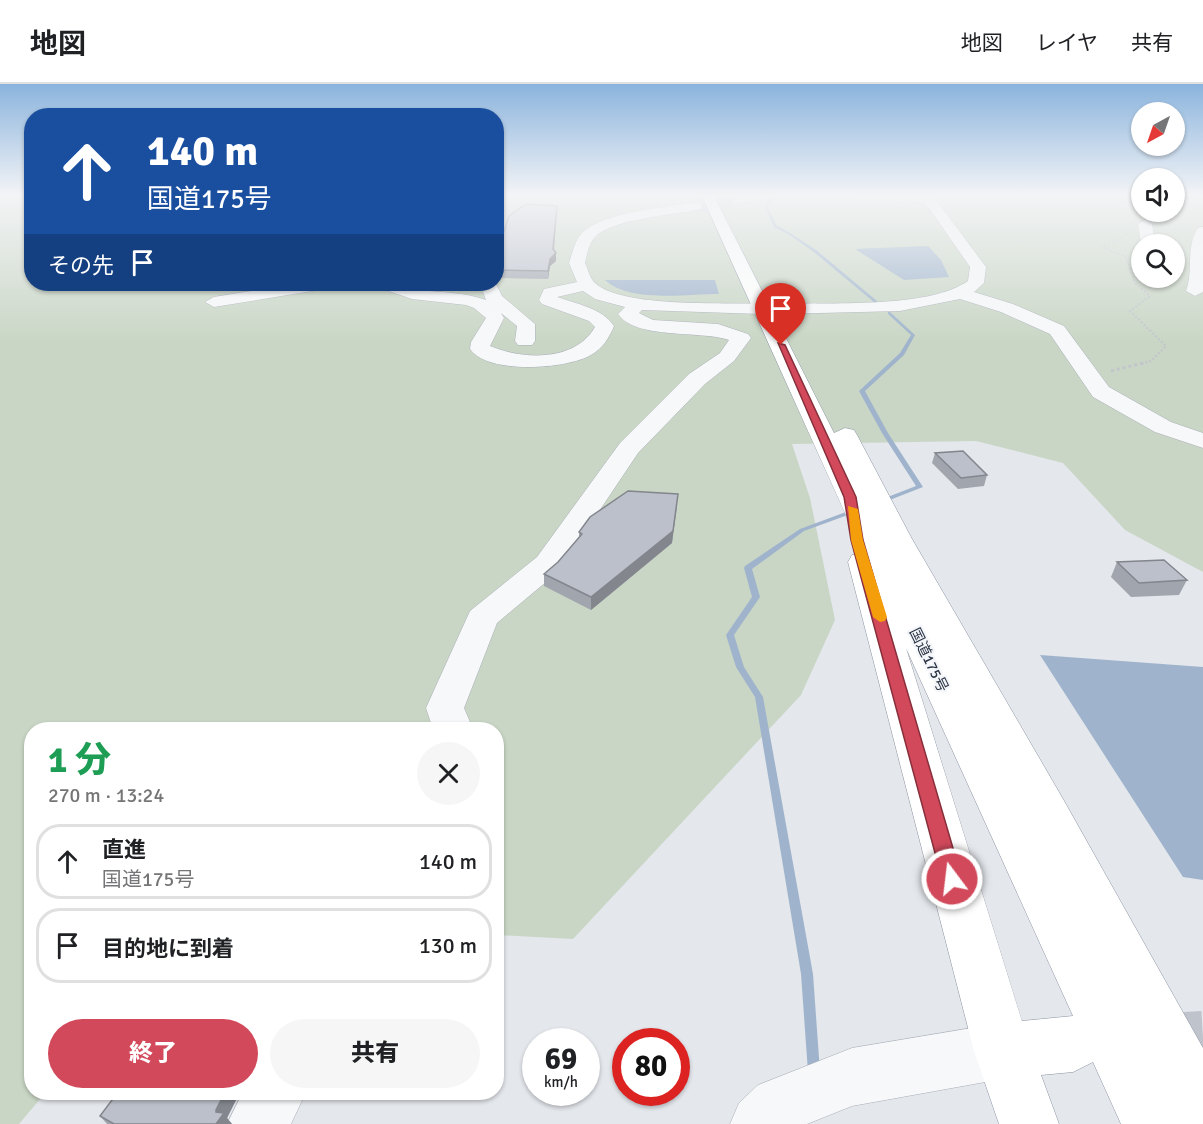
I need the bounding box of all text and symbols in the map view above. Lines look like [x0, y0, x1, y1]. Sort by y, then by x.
text: 地図 [30, 27, 86, 61]
text: 地図 [961, 30, 1003, 56]
text: レイヤ [1036, 30, 1098, 56]
text: 共有 [1131, 30, 1173, 56]
north arrow [1131, 102, 1185, 156]
map controls [1131, 102, 1185, 288]
text: 140 m [147, 126, 258, 177]
icon: ahead [48, 132, 126, 210]
button: sound [1131, 168, 1185, 222]
text: 国道175号 [147, 183, 272, 216]
button: search [1131, 234, 1185, 288]
icon: arrive [126, 246, 159, 279]
text: その先 [48, 252, 114, 279]
pin [755, 283, 806, 345]
icon: arrive [764, 292, 797, 325]
street label: 国道175号 [906, 625, 952, 695]
text: 1 分 [48, 738, 111, 783]
button: close [417, 742, 480, 805]
text: 270 m · 13:24 [48, 783, 164, 808]
text: 直進 [102, 836, 146, 863]
icon: ahead [51, 845, 84, 878]
position arrow [920, 847, 984, 911]
text: 140 m [419, 848, 477, 875]
text: 国道175号 [102, 867, 194, 892]
icon: arrive [51, 929, 84, 962]
text: 130 m [419, 932, 477, 959]
text: 目的地に到着 [102, 935, 234, 962]
button: 終了 [48, 1019, 258, 1088]
button: 共有 [270, 1019, 480, 1088]
speed limit sign: 80 [612, 1028, 690, 1106]
text: 69 [545, 1041, 577, 1078]
text: km/h [544, 1073, 578, 1091]

